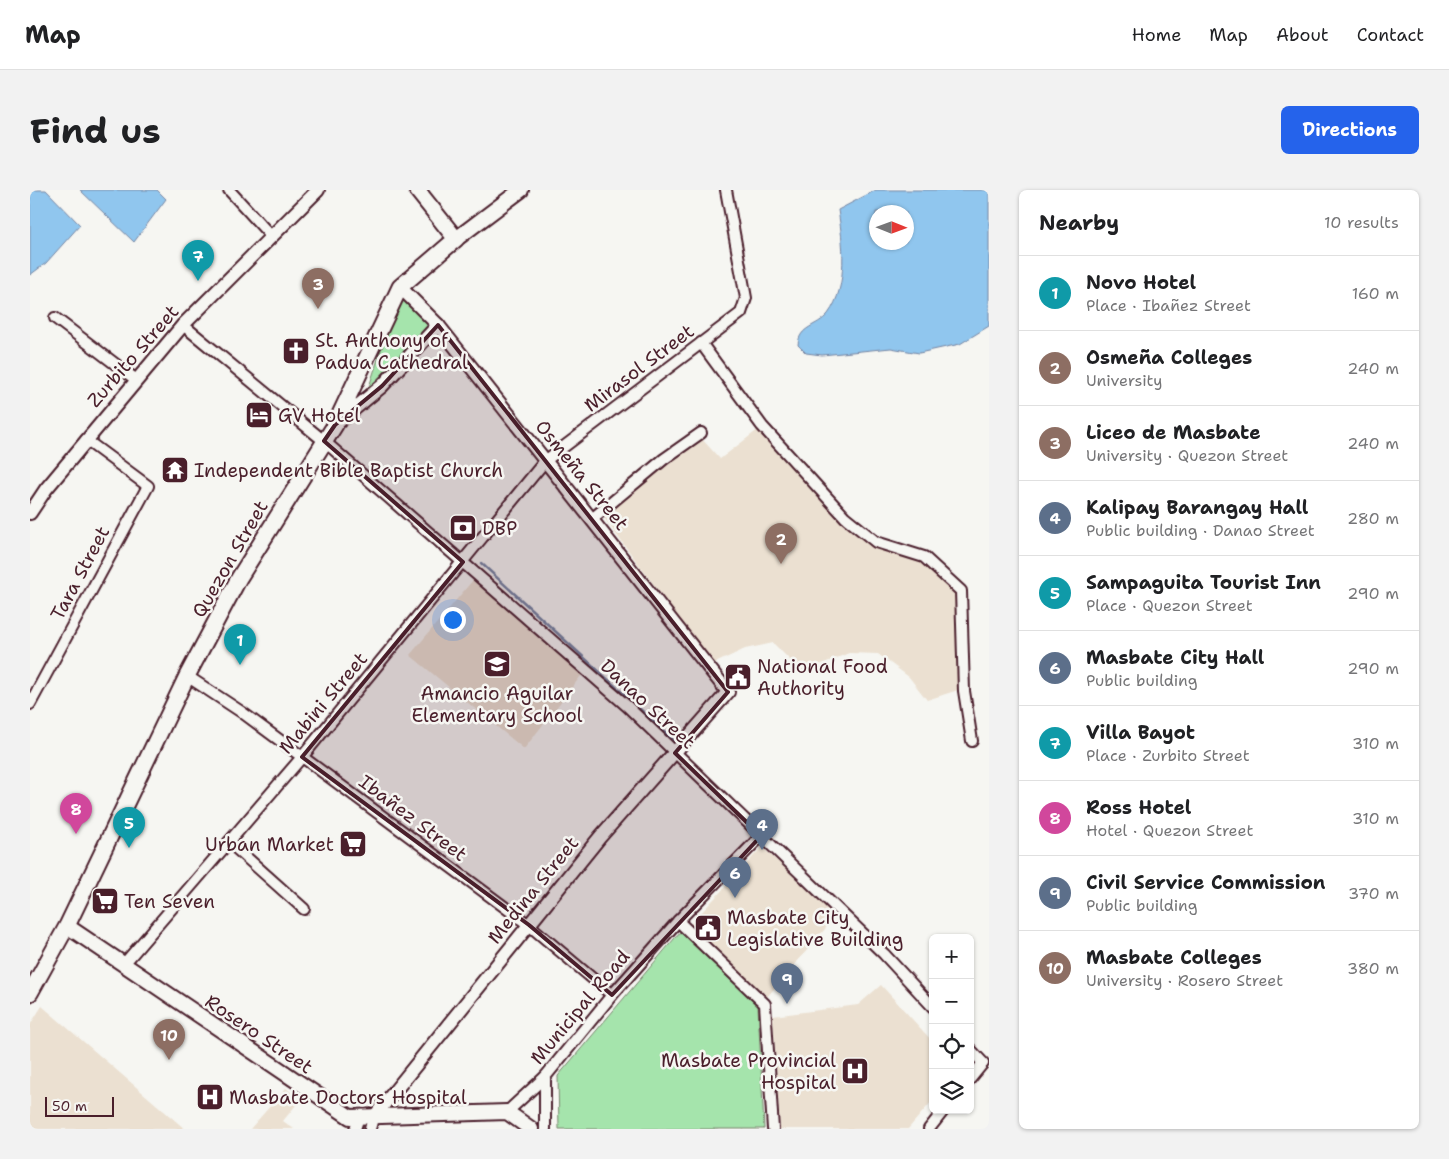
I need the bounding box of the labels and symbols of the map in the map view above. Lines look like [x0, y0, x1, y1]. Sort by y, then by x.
north arrow [869, 205, 914, 250]
pin: 7 [182, 240, 214, 281]
pin: 3 [302, 268, 334, 309]
street label: Zurbito Street [82, 300, 184, 412]
street label: Mirasol Street [579, 318, 699, 418]
place label: St. Anthony of Padua Cathedral [315, 328, 468, 375]
church icon: St. Anthony of Padua Cathedral [281, 336, 311, 366]
hotel icon: GV Hotel [244, 400, 274, 430]
place label: GV Hotel [278, 403, 360, 428]
street label: Osmeña Street [530, 415, 634, 535]
temple icon: Independent Bible Baptist Church [160, 455, 190, 485]
place label: Independent Bible Baptist Church [194, 458, 503, 483]
street label: Quezon Street [186, 496, 274, 622]
bank icon: DBP [448, 513, 478, 543]
place label: DBP [482, 516, 517, 541]
street label: Tara Street [45, 522, 115, 624]
pin: 2 [765, 523, 797, 564]
your location [440, 607, 466, 633]
pin: 1 [224, 624, 256, 665]
street label: Mabini Street [273, 647, 373, 759]
school or university icon: Amancio Aguilar Elementary School [482, 649, 512, 679]
street label: Danao Street [595, 654, 701, 754]
place label: National Food Authority [757, 654, 888, 701]
public building icon: National Food Authority [723, 662, 753, 692]
place label: Amancio Aguilar Elementary School [411, 681, 583, 728]
street label: Ibañez Street [354, 769, 472, 867]
pin: 8 [60, 793, 92, 834]
pin: 5 [113, 807, 145, 848]
pin: 4 [746, 809, 778, 850]
supermarket icon: Urban Market [338, 829, 368, 859]
street label: Medina Street [482, 831, 584, 949]
place label: Urban Market [205, 832, 334, 857]
pin: 6 [719, 857, 751, 898]
supermarket icon: Ten Seven [90, 886, 120, 916]
place label: Ten Seven [124, 889, 215, 914]
place label: Masbate City Legislative Building [727, 905, 903, 952]
public building icon: Masbate City Legislative Building [693, 913, 723, 943]
street label: Municipal Road [525, 944, 635, 1070]
pin: 9 [771, 963, 803, 1004]
street label: Rosero Street [200, 989, 318, 1079]
pin: 10 [153, 1019, 185, 1060]
place label: Masbate Provincial Hospital [661, 1048, 836, 1095]
hospital icon: Masbate Provincial Hospital [840, 1056, 870, 1086]
hospital icon: Masbate Doctors Hospital [195, 1082, 225, 1112]
place label: Masbate Doctors Hospital [229, 1085, 467, 1110]
scale bar [45, 1094, 114, 1117]

